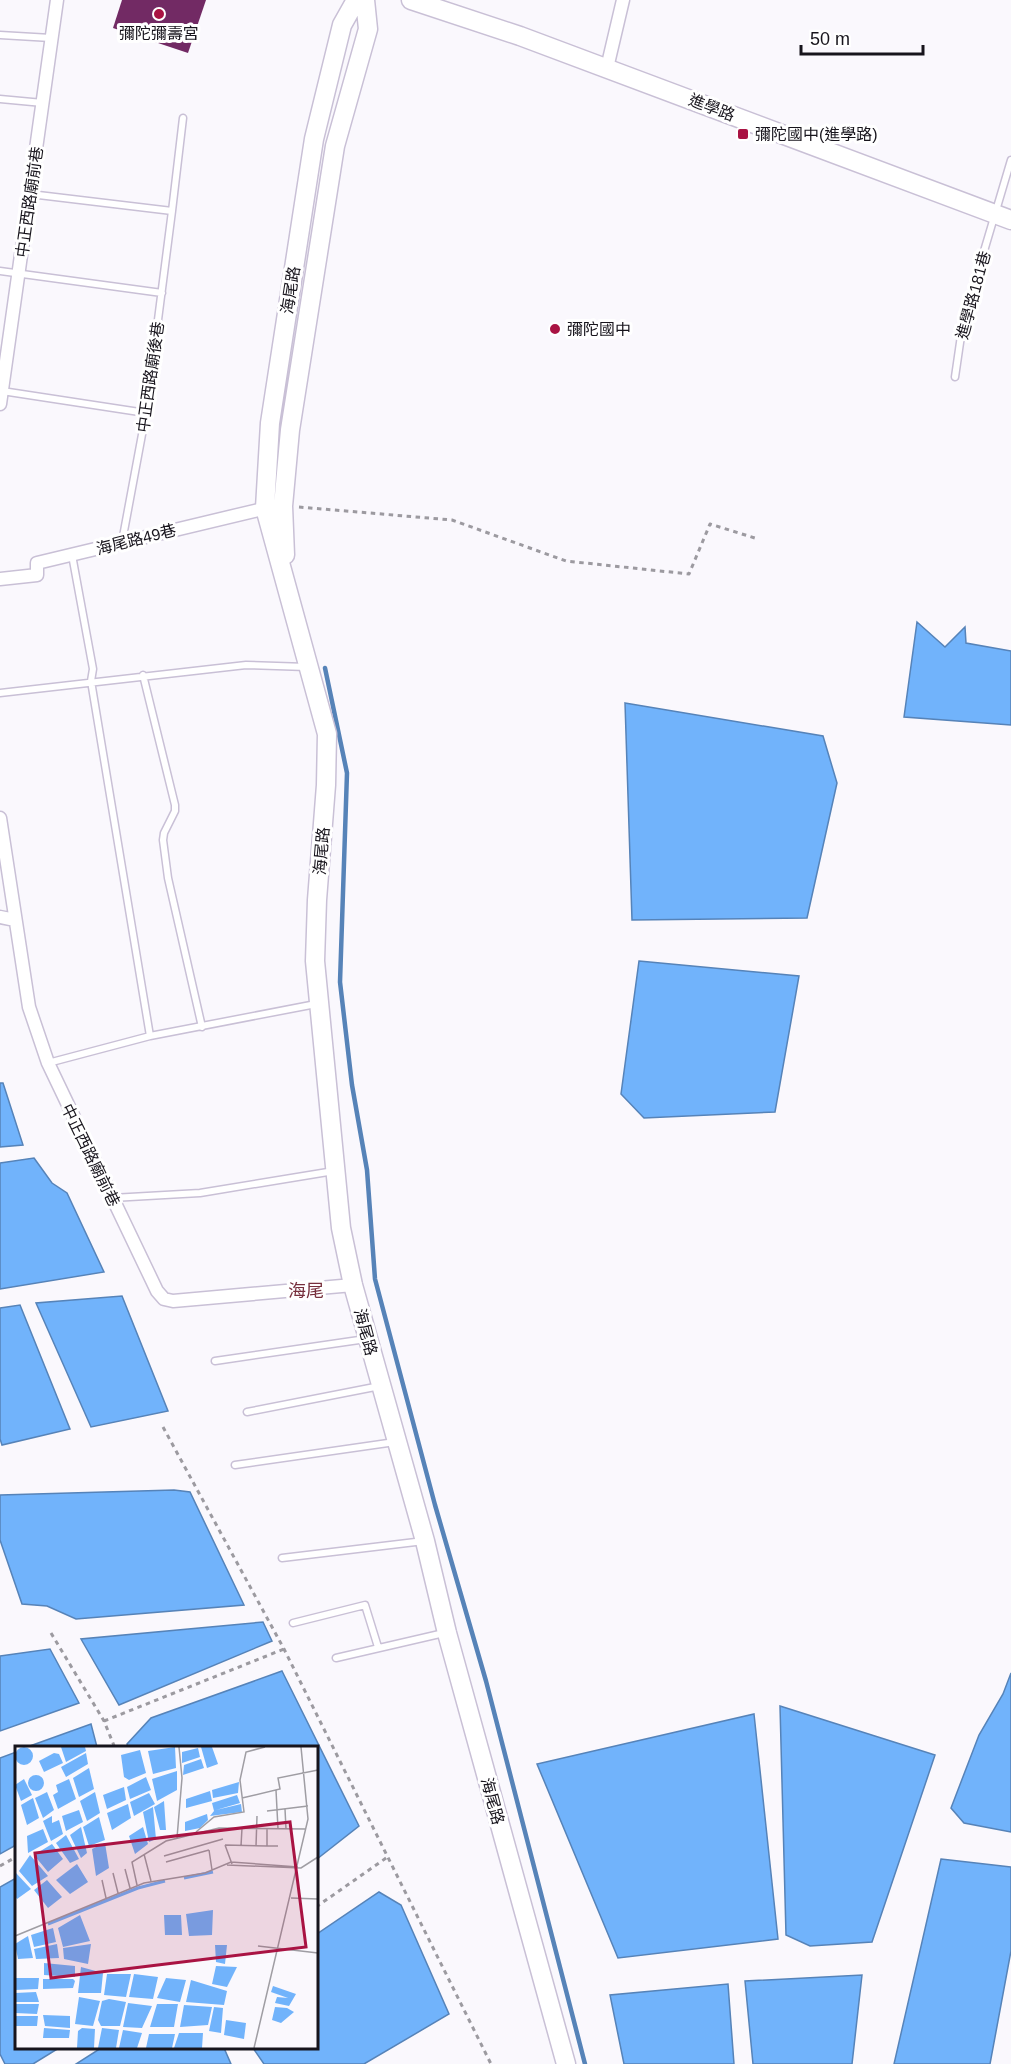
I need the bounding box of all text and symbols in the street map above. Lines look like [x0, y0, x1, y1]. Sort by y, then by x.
marker: 彌陀彌壽宮 [152, 7, 166, 21]
scale bar [801, 18, 922, 56]
place label: 彌陀彌壽宮 [119, 25, 199, 42]
text: 50 m [810, 29, 850, 49]
street label: 進學路 [686, 91, 737, 124]
place label: 彌陀國中(進學路) [755, 126, 878, 143]
marker: 彌陀國中(進學路) [736, 127, 750, 141]
street label: 中正西路廟前巷 [13, 145, 46, 259]
street label: 進學路181巷 [954, 249, 993, 341]
street label: 海尾路 [278, 265, 303, 315]
street label: 中正西路廟後巷 [134, 320, 167, 434]
place label: 彌陀國中 [567, 321, 631, 338]
marker: 彌陀國中 [548, 322, 562, 336]
street label: 海尾路49巷 [94, 521, 178, 558]
street label: 海尾路 [311, 826, 332, 876]
street label: 中正西路廟前巷 [58, 1101, 123, 1209]
district label: 海尾 [288, 1281, 324, 1301]
street label: 海尾路 [351, 1307, 380, 1358]
inset map [15, 1746, 318, 2049]
street label: 海尾路 [478, 1776, 507, 1827]

